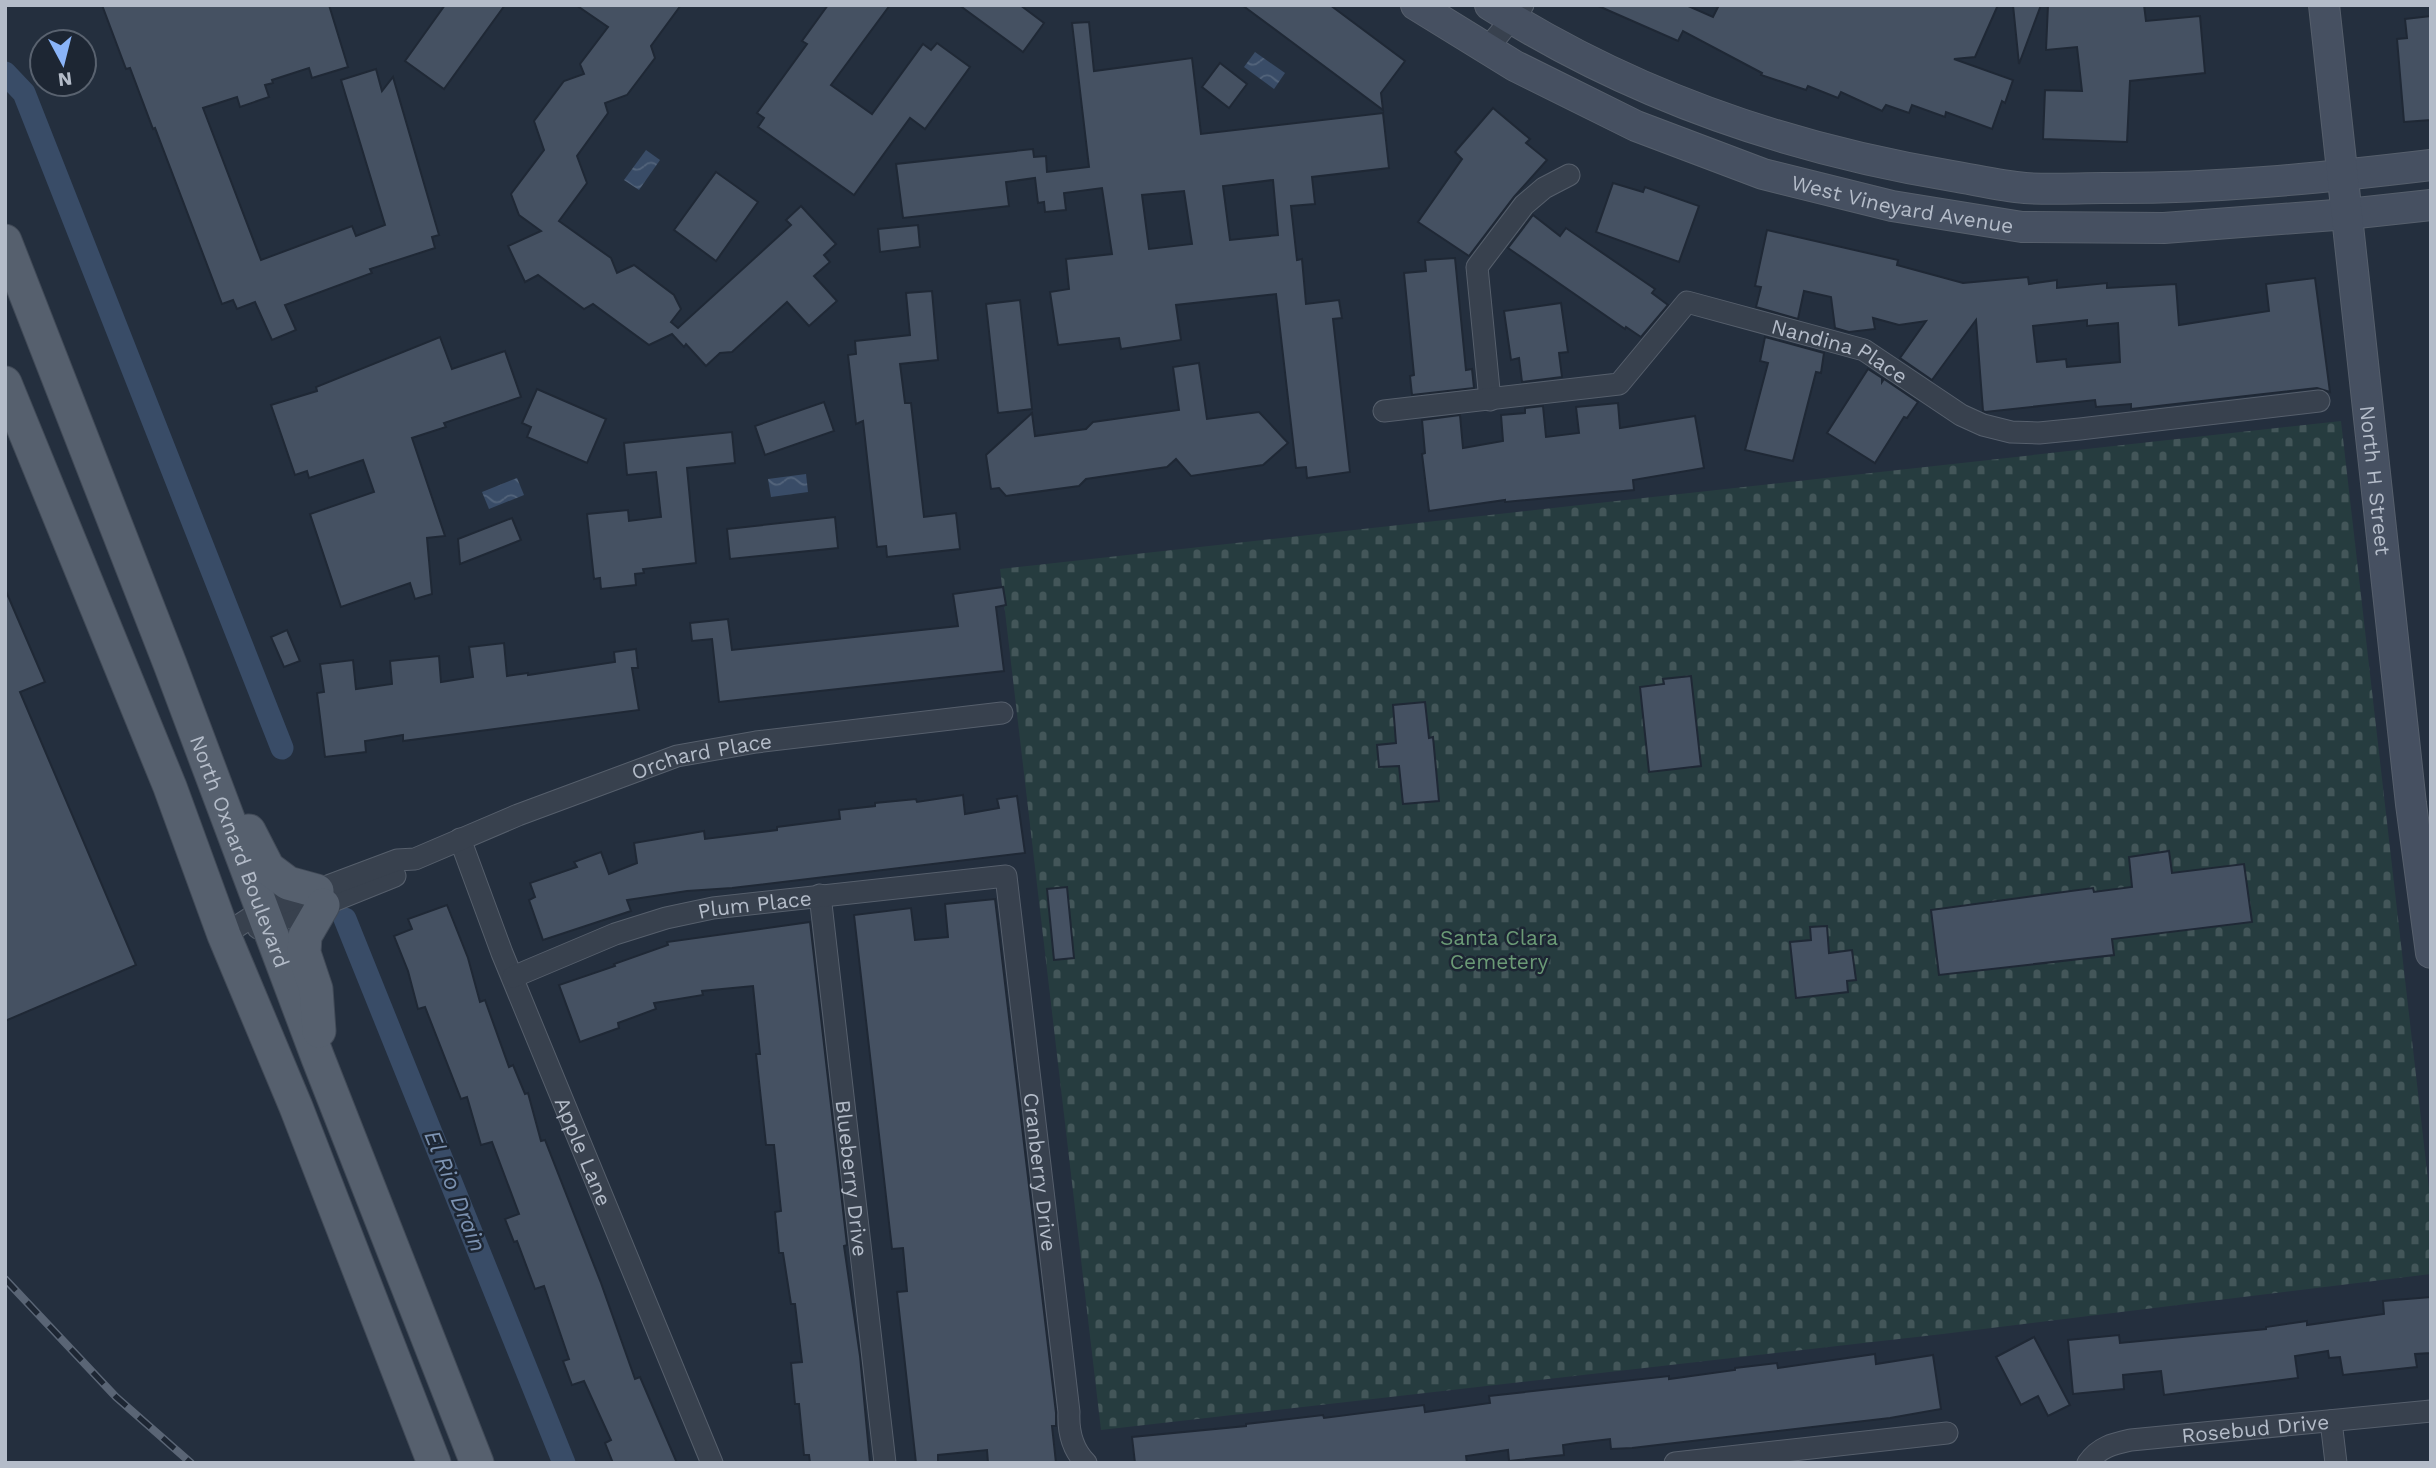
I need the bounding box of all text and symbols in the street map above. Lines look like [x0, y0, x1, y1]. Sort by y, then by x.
north arrow [28, 28, 98, 98]
text: N [57, 67, 73, 92]
street label: West Vineyard Avenue [1789, 169, 2016, 238]
street label: Nandina Place [1769, 313, 1913, 388]
street label: North H Street [2355, 404, 2396, 557]
street label: Orchard Place [628, 728, 773, 784]
street label: North Oxnard Boulevard [185, 731, 295, 971]
street label: Plum Place [695, 885, 813, 923]
park label: Santa Clara Cemetery [1440, 925, 1558, 974]
street label: Cranberry Drive [1019, 1091, 1063, 1253]
street label: Apple Lane [550, 1093, 617, 1210]
street label: Blueberry Drive [831, 1099, 874, 1258]
water label: El Rio Drain [418, 1126, 492, 1256]
street label: Rosebud Drive [2180, 1408, 2330, 1448]

